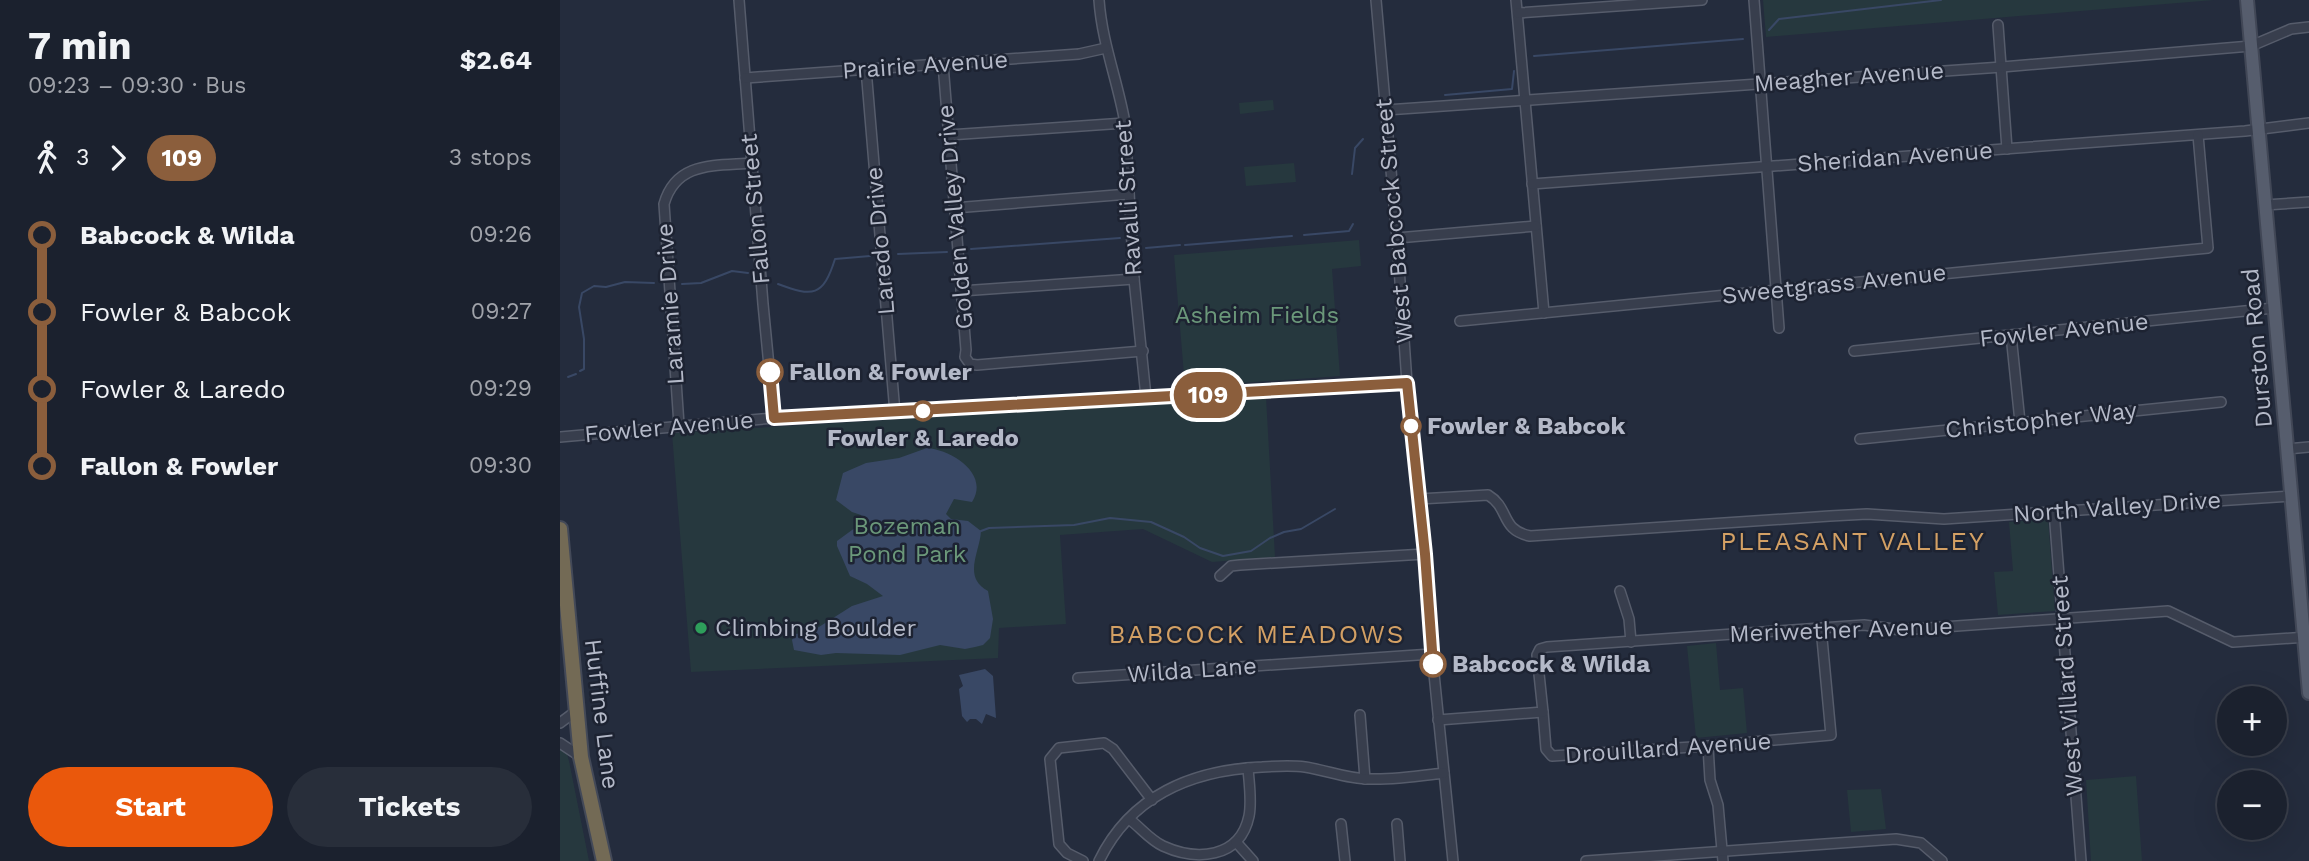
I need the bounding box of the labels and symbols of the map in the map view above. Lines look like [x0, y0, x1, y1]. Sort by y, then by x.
street label: Prairie Avenue [841, 45, 1009, 85]
street label: Meagher Avenue [1753, 56, 1945, 98]
street label: West Babcock Street [1369, 97, 1419, 345]
street label: Golden Valley Drive [931, 103, 979, 331]
street label: Ravalli Street [1109, 119, 1147, 277]
street label: Fallon Street [734, 132, 776, 286]
street label: Sheridan Avenue [1796, 136, 1994, 178]
street label: Laredo Drive [860, 166, 900, 316]
street label: Laramie Drive [650, 222, 690, 386]
street label: Sweetgrass Avenue [1720, 258, 1948, 310]
street label: Durston Road [2236, 267, 2278, 429]
park label: Asheim Fields [1175, 301, 1339, 329]
street label: Fowler Avenue [1978, 307, 2150, 353]
place label: Fallon & Fowler [789, 358, 973, 386]
marker: Fallon & Fowler [757, 359, 783, 385]
line badge: 109 [1168, 372, 1248, 418]
street label: Christopher Way [1944, 396, 2139, 444]
marker: Fowler & Laredo [913, 401, 933, 421]
street label: Fowler Avenue [583, 406, 755, 448]
place label: Fowler & Babcok [1427, 412, 1625, 440]
marker: Fowler & Babcok [1401, 416, 1421, 436]
place label: Fowler & Laredo [827, 424, 1019, 452]
street label: North Valley Drive [2012, 486, 2222, 528]
park label: Bozeman Pond Park [848, 512, 967, 568]
district label: PLEASANT VALLEY [1720, 526, 1986, 556]
street label: West Villard Street [2045, 575, 2089, 797]
street label: Meriwether Avenue [1729, 612, 1953, 648]
place label: Climbing Boulder [715, 614, 916, 642]
district label: BABCOCK MEADOWS [1109, 619, 1405, 649]
marker: Climbing Boulder [693, 620, 709, 636]
street label: Huffine Lane [579, 637, 625, 791]
place label: Babcock & Wilda [1452, 650, 1650, 678]
marker: Babcock & Wilda [1420, 651, 1446, 677]
street label: Wilda Lane [1126, 652, 1258, 688]
street label: Drouillard Avenue [1564, 727, 1772, 769]

